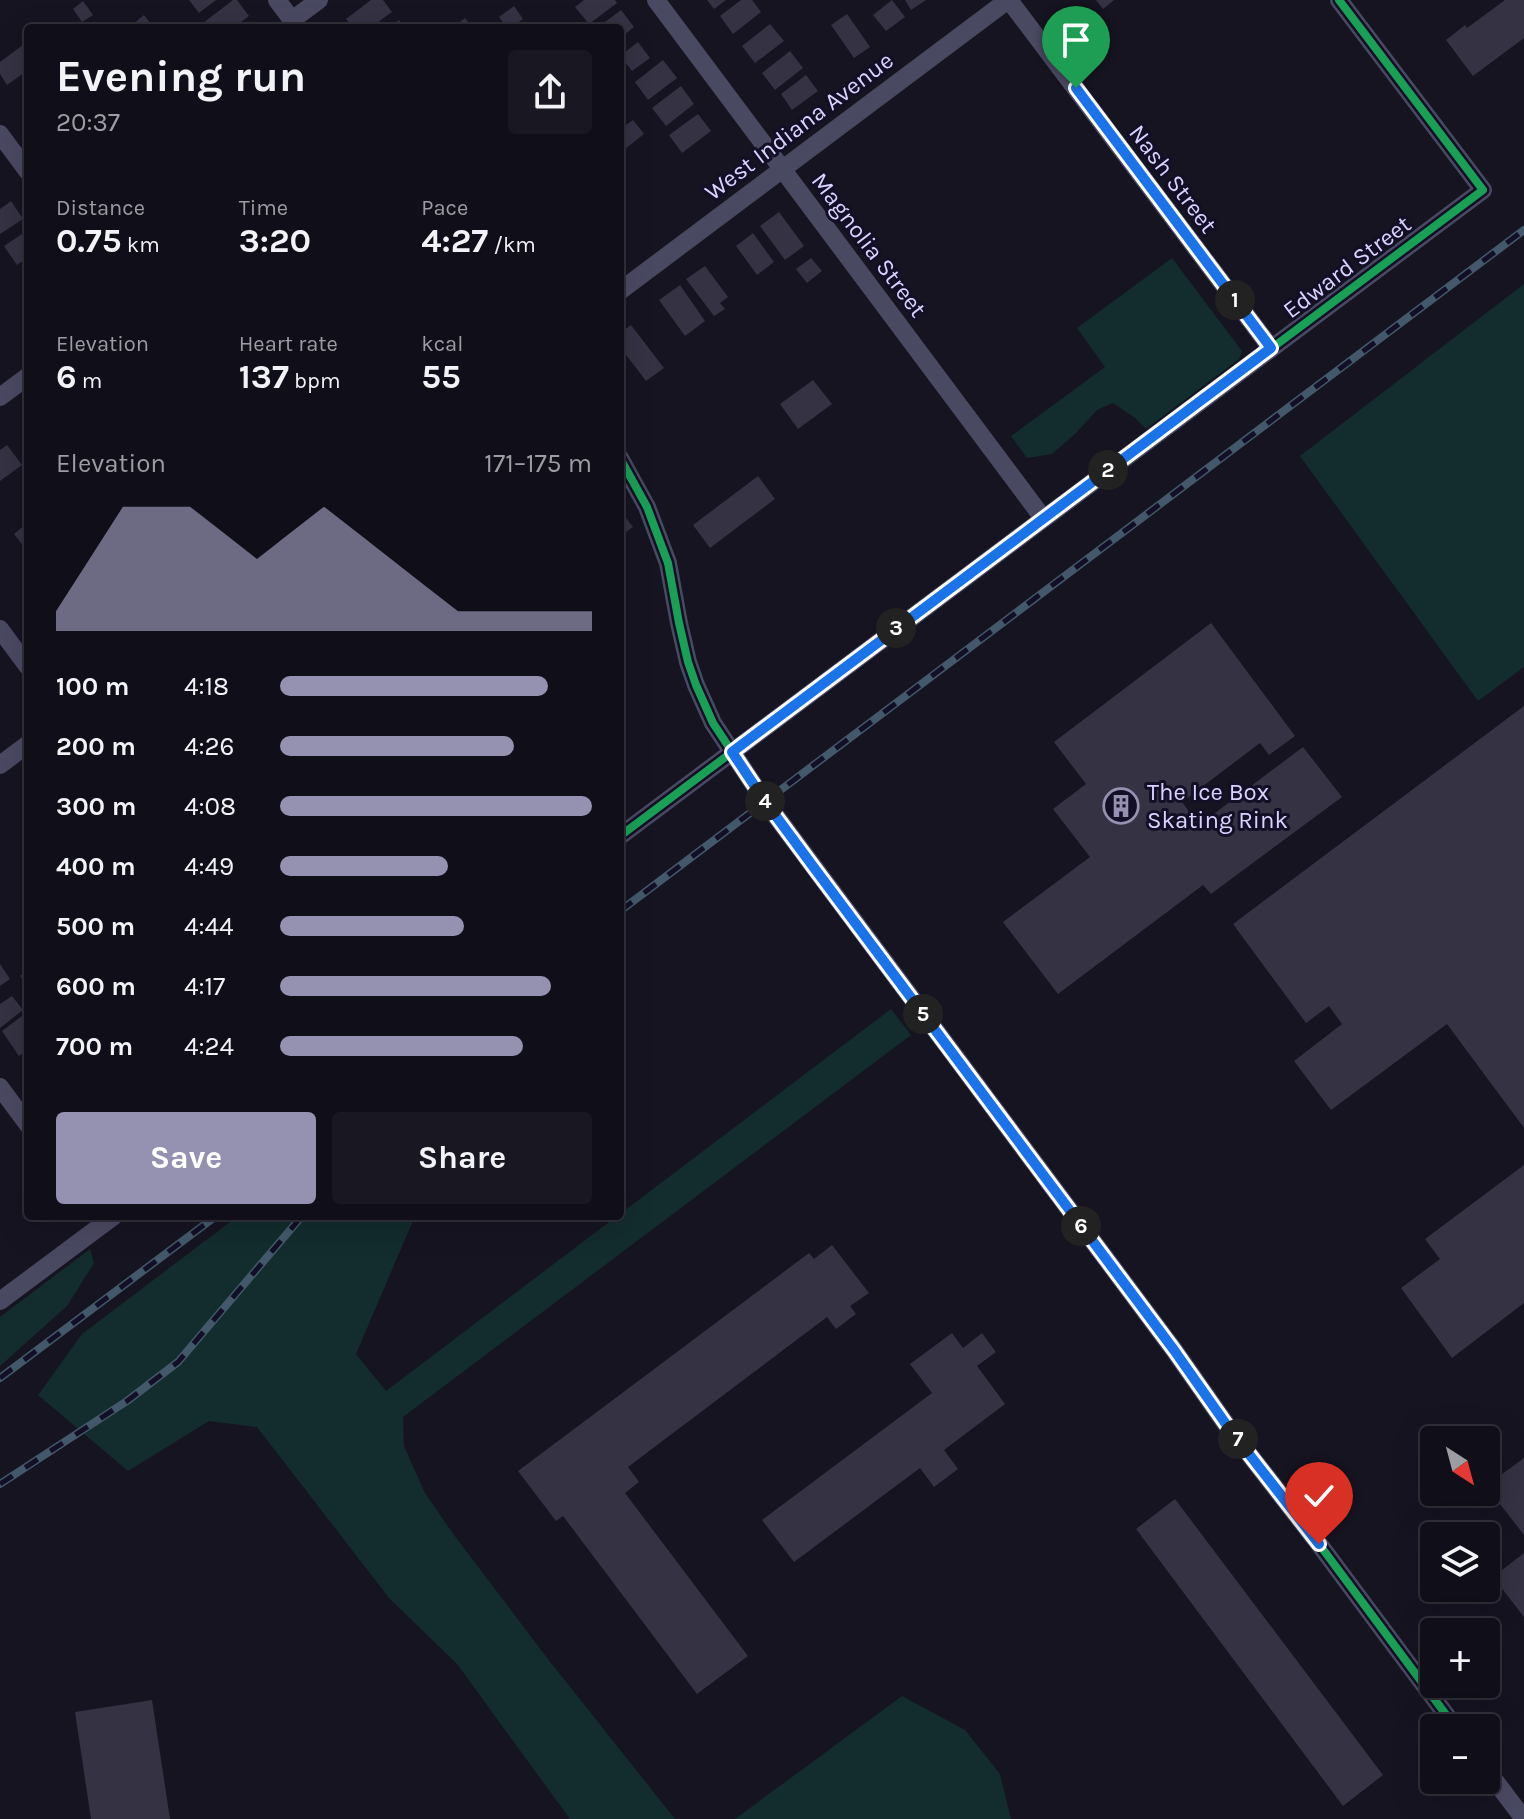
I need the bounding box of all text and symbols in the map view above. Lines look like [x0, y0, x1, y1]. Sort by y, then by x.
pin [1042, 6, 1110, 88]
icon: arrive [1054, 18, 1098, 62]
street label: West Indiana Avenue [699, 46, 899, 206]
button: share [508, 50, 592, 134]
text: Evening run [56, 51, 306, 102]
text: 20:37 [56, 107, 120, 138]
street label: Nash Street [1123, 119, 1223, 239]
street label: Magnolia Street [806, 167, 932, 323]
text: Distance [56, 195, 145, 221]
text: Time [239, 195, 288, 221]
text: Pace [421, 195, 468, 221]
street label: Edward Street [1278, 210, 1416, 324]
text: 0.75 [56, 221, 122, 261]
text: 3:20 [239, 221, 311, 261]
text: 4:27 [421, 221, 488, 261]
text: km [122, 232, 160, 258]
text: /km [488, 232, 536, 258]
pin: 1 [1215, 280, 1255, 320]
text: 1 [1231, 287, 1239, 313]
text: Elevation [56, 331, 149, 357]
text: Heart rate [239, 331, 338, 357]
text: kcal [421, 331, 463, 357]
text: 6 [56, 357, 77, 397]
text: 137 [239, 357, 289, 397]
text: 55 [421, 357, 461, 397]
text: m [77, 368, 102, 394]
text: bpm [289, 368, 341, 394]
text: Elevation [56, 448, 166, 479]
text: 171–175 m [484, 448, 592, 479]
pin: 2 [1088, 450, 1128, 490]
text: 2 [1101, 457, 1115, 483]
pin: 3 [876, 608, 916, 648]
text: 3 [889, 615, 903, 641]
text: 100 m [56, 671, 129, 702]
text: 4:18 [184, 671, 229, 702]
text: 200 m [56, 731, 136, 762]
text: 4:26 [184, 731, 234, 762]
place label: The Ice Box Skating Rink [1147, 778, 1288, 834]
pin: 4 [745, 781, 785, 821]
building icon: The Ice Box Skating Rink [1102, 787, 1140, 825]
text: 4 [758, 788, 772, 814]
text: 300 m [56, 791, 136, 822]
text: 4:08 [184, 791, 236, 822]
text: 400 m [56, 851, 136, 882]
text: 4:49 [184, 851, 234, 882]
text: 500 m [56, 911, 135, 942]
text: 4:44 [184, 911, 234, 942]
text: 600 m [56, 971, 136, 1002]
text: 4:17 [184, 971, 225, 1002]
pin: 5 [903, 994, 943, 1034]
text: 5 [917, 1001, 929, 1027]
text: 700 m [56, 1031, 133, 1062]
text: 4:24 [184, 1031, 234, 1062]
button: Save [56, 1112, 316, 1204]
button: Share [332, 1112, 592, 1204]
pin: 6 [1061, 1206, 1101, 1246]
text: 6 [1074, 1213, 1088, 1239]
pin: 7 [1218, 1419, 1258, 1459]
text: 7 [1233, 1426, 1243, 1452]
north arrow [1420, 1426, 1500, 1506]
map controls [1420, 1426, 1500, 1794]
pin [1285, 1462, 1353, 1544]
icon: check [1297, 1474, 1341, 1518]
button: layers [1420, 1522, 1500, 1602]
button: + [1420, 1618, 1500, 1698]
button: − [1420, 1714, 1500, 1794]

